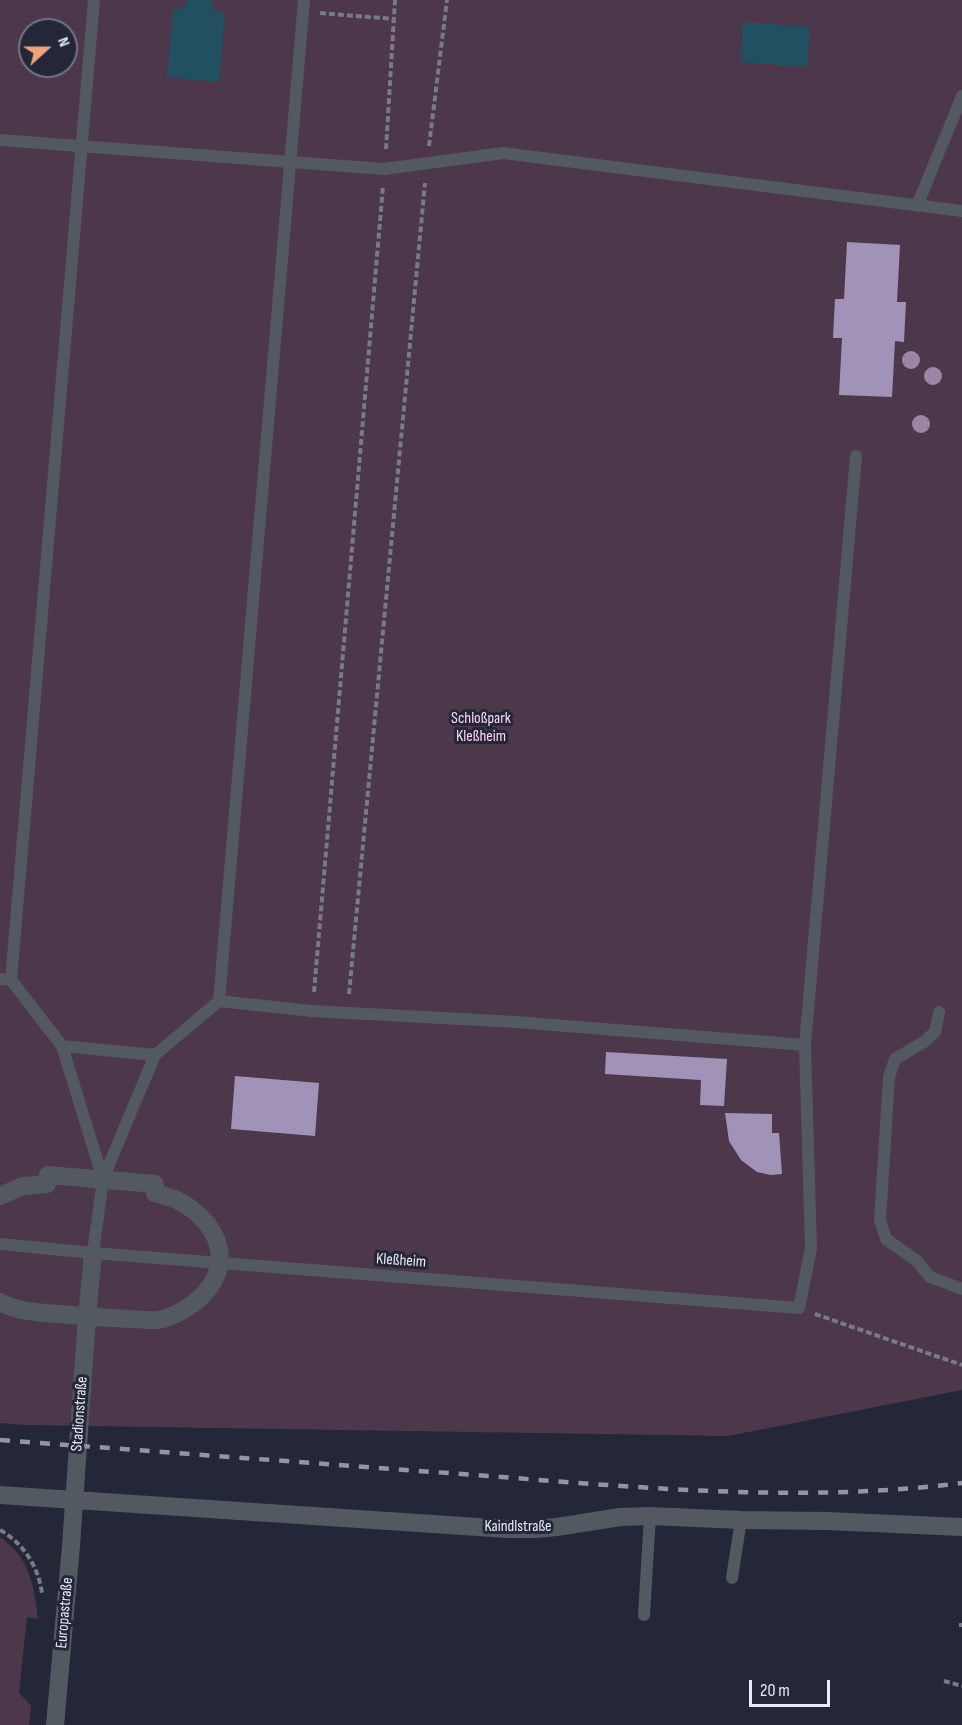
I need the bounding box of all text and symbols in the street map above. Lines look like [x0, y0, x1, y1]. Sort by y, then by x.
north arrow [18, 18, 78, 78]
text: N [53, 35, 74, 49]
park label: Schloßpark Kleßheim [451, 709, 511, 747]
street label: Kleßheim [375, 1250, 427, 1272]
street label: Stadionstraße [68, 1376, 92, 1452]
street label: Kaindlstraße [484, 1517, 552, 1537]
street label: Europastraße [52, 1577, 78, 1649]
scale bar [752, 1668, 833, 1706]
text: 20 m [760, 1680, 790, 1701]

